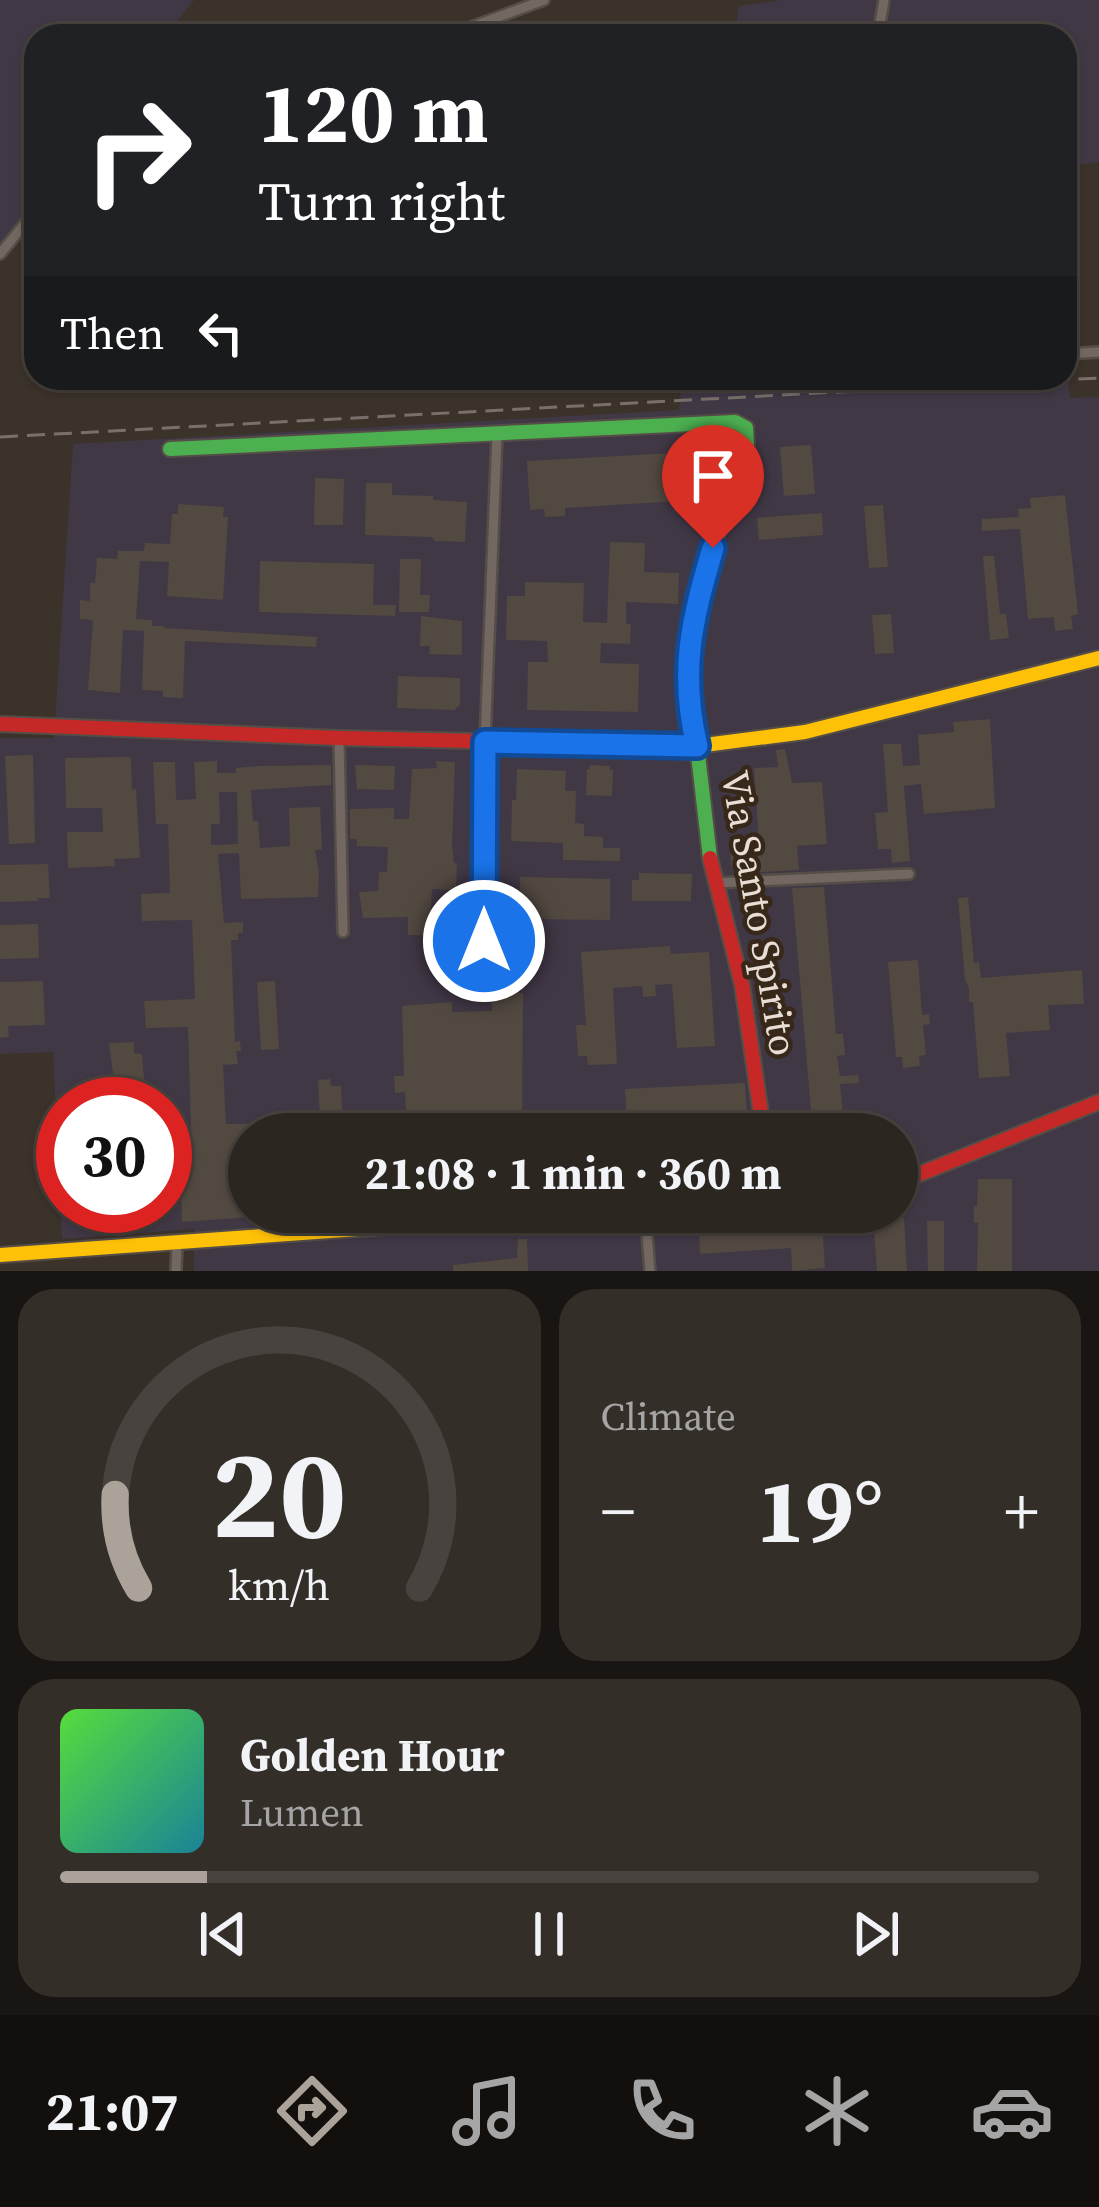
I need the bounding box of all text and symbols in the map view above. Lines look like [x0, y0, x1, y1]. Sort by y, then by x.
text: 120 m [258, 55, 489, 170]
icon: right [60, 72, 216, 228]
text: Turn right [258, 164, 505, 238]
icon: left [188, 300, 254, 366]
text: Then [60, 302, 164, 364]
pin [662, 425, 764, 548]
icon: arrive [680, 443, 746, 509]
street label: Via Santo Spirito [708, 767, 811, 1060]
position arrow [421, 878, 547, 1004]
speed limit sign: 30 [36, 1077, 192, 1233]
text: 21:08 · 1 min · 360 m [365, 1142, 781, 1204]
text: Climate [601, 1390, 736, 1443]
text: 20 [212, 1408, 347, 1579]
text: 19° [756, 1449, 883, 1572]
text: − [601, 1466, 635, 1556]
text: + [1004, 1466, 1039, 1556]
text: km/h [228, 1556, 330, 1614]
text: Golden Hour [240, 1724, 504, 1786]
text: Lumen [240, 1786, 364, 1839]
icon: previous [190, 1901, 256, 1967]
icon: pause [516, 1901, 582, 1967]
icon: next [843, 1901, 909, 1967]
icon: directions [270, 2069, 354, 2153]
icon: music [445, 2069, 529, 2153]
icon: phone [620, 2069, 704, 2153]
icon: climate [795, 2069, 879, 2153]
icon: car [970, 2069, 1054, 2153]
text: 21:07 [45, 2074, 179, 2148]

